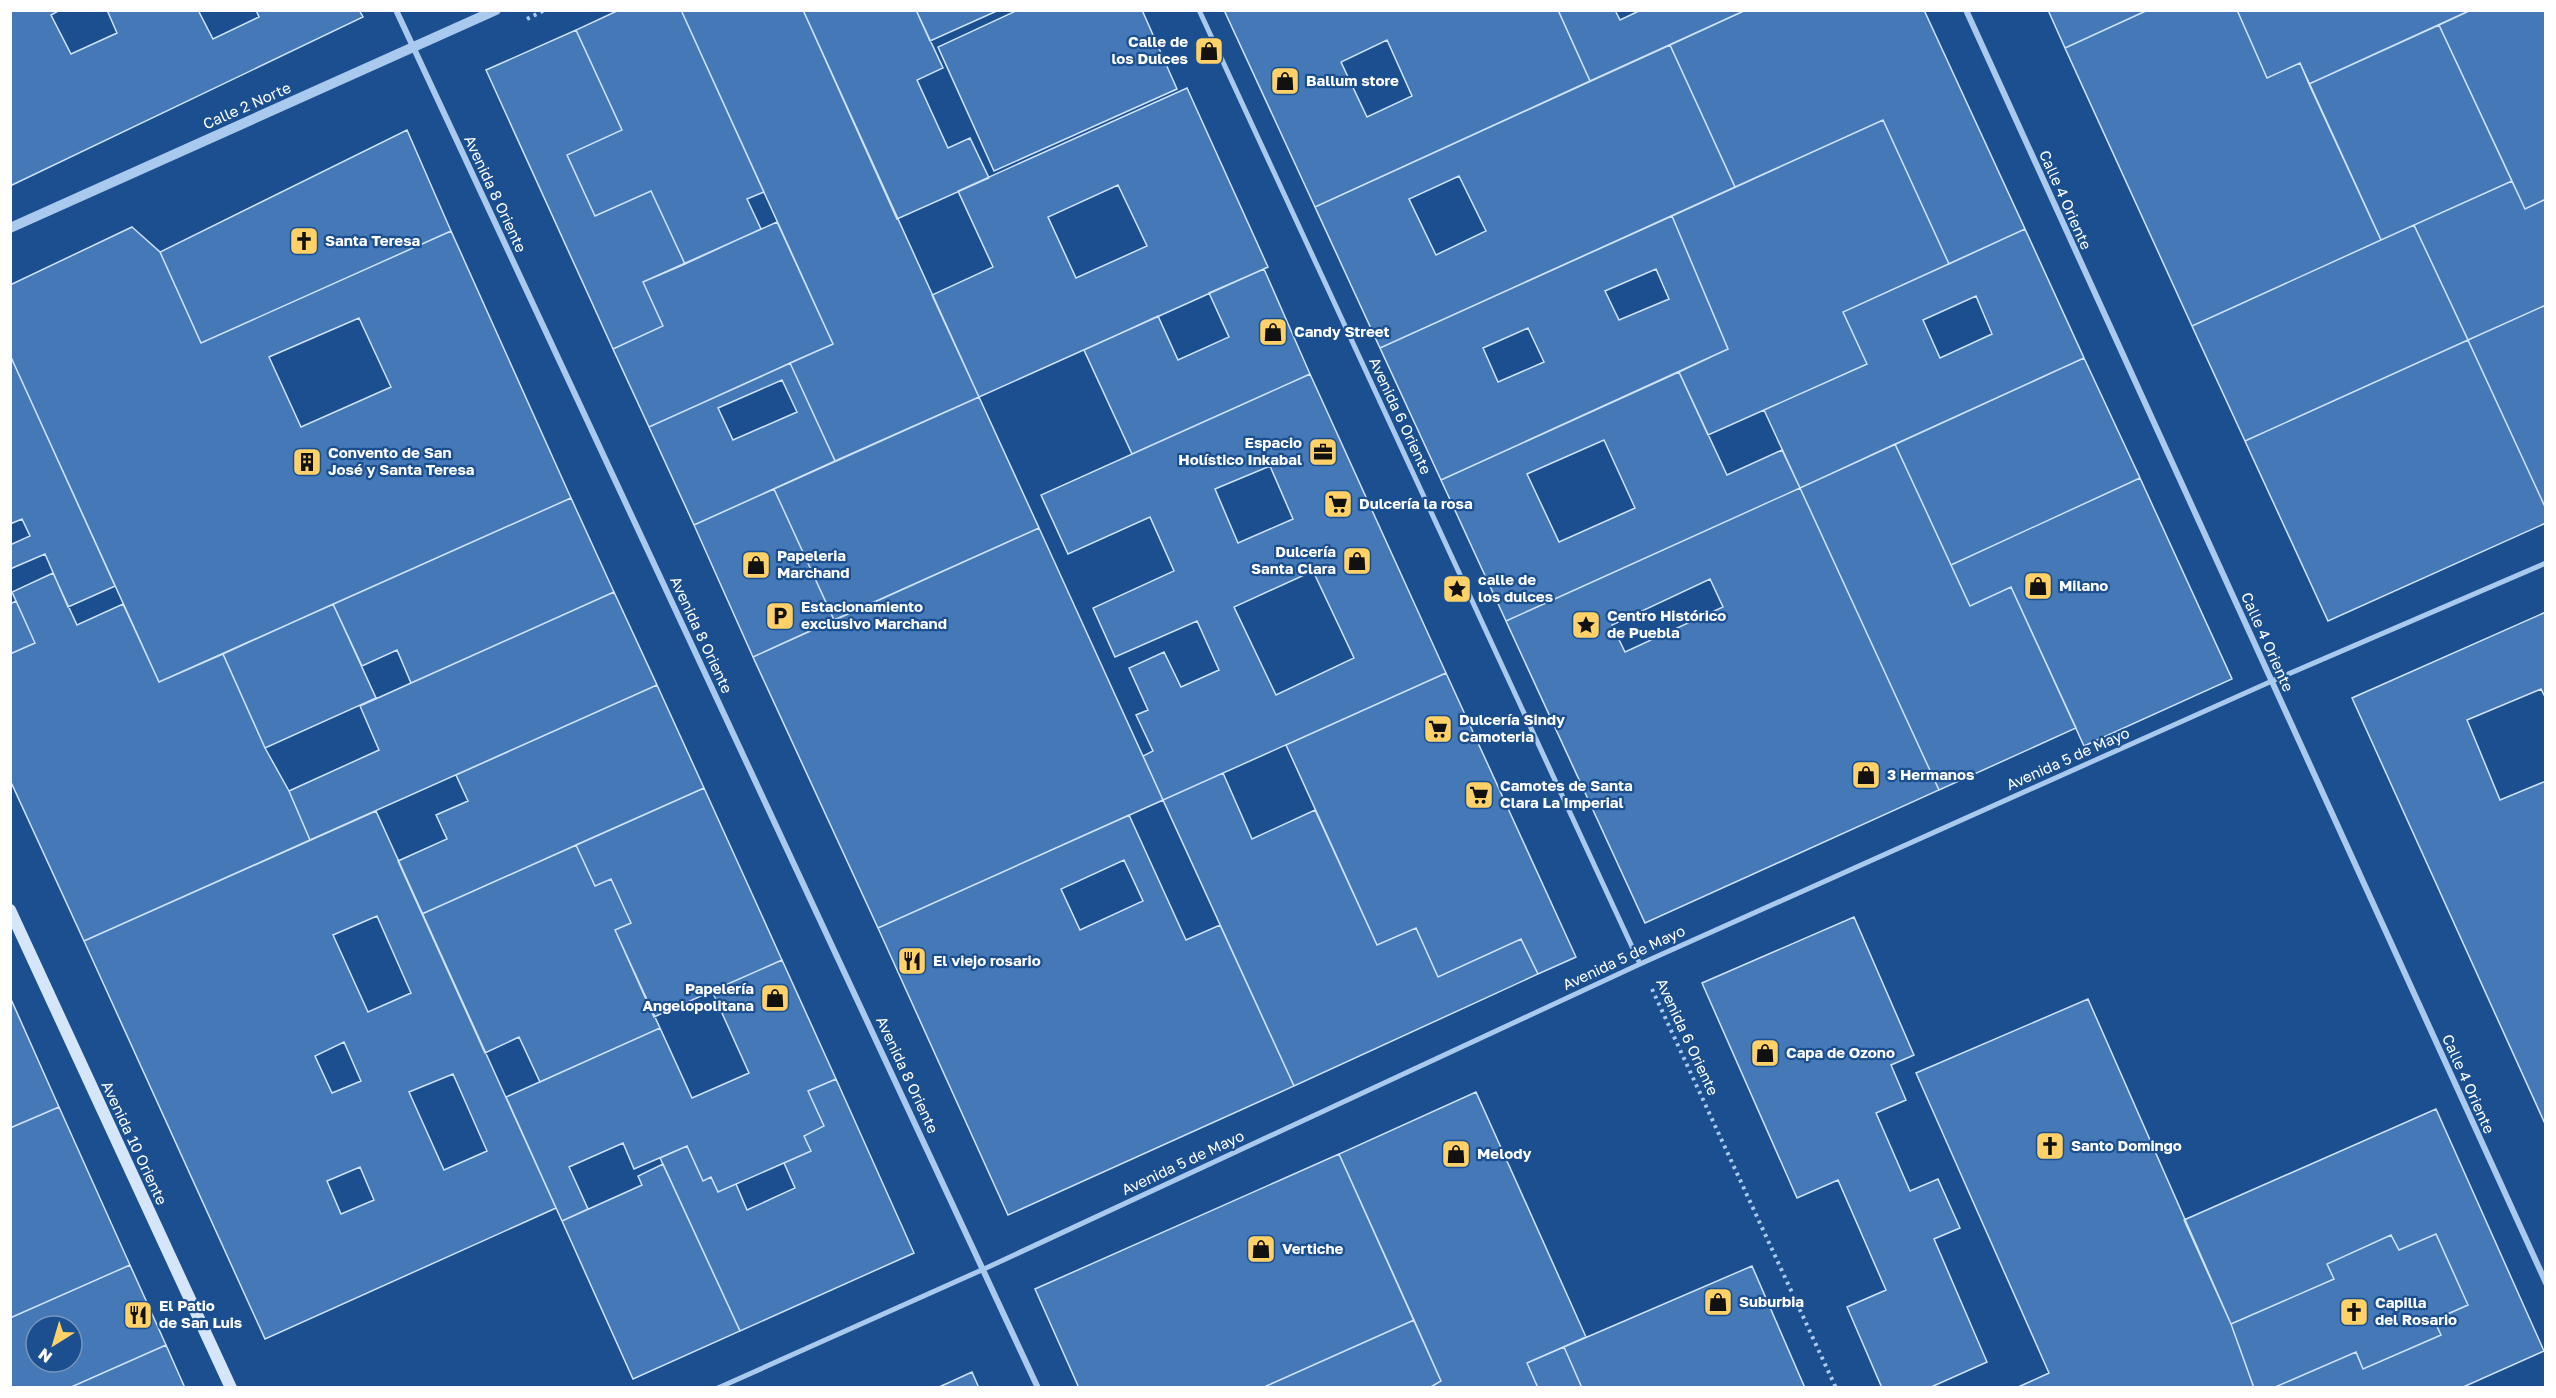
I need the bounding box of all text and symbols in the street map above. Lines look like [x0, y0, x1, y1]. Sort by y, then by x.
place label: Calle de los Dulces [1111, 32, 1188, 67]
shop icon: Calle de los Dulces [1193, 35, 1225, 67]
shop icon: Ballum store [1269, 65, 1301, 97]
place label: Ballum store [1306, 71, 1399, 89]
street label: Calle 2 Norte [200, 78, 294, 132]
street label: Avenida 8 Oriente [461, 132, 531, 255]
street label: Calle 4 Oriente [2036, 147, 2096, 252]
church icon: Santa Teresa [288, 225, 320, 257]
place label: Santa Teresa [325, 231, 421, 249]
shop icon: Candy Street [1257, 316, 1289, 348]
place label: Candy Street [1294, 322, 1390, 340]
street label: Avenida 6 Oriente [1366, 354, 1436, 477]
place label: Espacio Holístico Inkabal [1178, 433, 1302, 468]
office icon: Espacio Holístico Inkabal [1307, 436, 1339, 468]
place label: Convento de San José y Santa Teresa [328, 443, 475, 478]
building icon: Convento de San José y Santa Teresa [291, 446, 323, 478]
supermarket icon: Dulcería la rosa [1322, 488, 1354, 520]
place label: Dulcería la rosa [1359, 494, 1473, 512]
place label: Dulcería Santa Clara [1251, 542, 1336, 577]
shop icon: Dulcería Santa Clara [1341, 545, 1373, 577]
place label: Papeleria Marchand [777, 546, 849, 581]
shop icon: Papeleria Marchand [740, 549, 772, 581]
place label: calle de los dulces [1478, 570, 1553, 605]
shop icon: Milano [2022, 570, 2054, 602]
street label: Avenida 8 Oriente [667, 573, 737, 696]
place icon: calle de los dulces [1441, 573, 1473, 605]
place label: Milano [2059, 576, 2108, 594]
street label: Calle 4 Oriente [2238, 589, 2298, 694]
place label: Estacionamiento exclusivo Marchand [801, 597, 947, 632]
parking icon: Estacionamiento exclusivo Marchand [764, 600, 796, 632]
place label: Centro Histórico de Puebla [1607, 606, 1726, 641]
place icon: Centro Histórico de Puebla [1570, 609, 1602, 641]
place label: Dulcería Sindy Camoteria [1459, 710, 1565, 745]
supermarket icon: Dulcería Sindy Camoteria [1422, 713, 1454, 745]
street label: Avenida 5 de Mayo [2003, 723, 2132, 793]
shop icon: 3 Hermanos [1850, 759, 1882, 791]
place label: 3 Hermanos [1887, 765, 1974, 783]
place label: Camotes de Santa Clara La Imperial [1500, 776, 1633, 811]
supermarket icon: Camotes de Santa Clara La Imperial [1463, 779, 1495, 811]
street label: Avenida 5 de Mayo [1560, 921, 1688, 993]
restaurant icon: El viejo rosario [896, 945, 928, 977]
place label: El viejo rosario [933, 951, 1041, 969]
street label: Avenida 6 Oriente [1653, 975, 1723, 1098]
place label: Papelería Angelopolitana [642, 979, 754, 1014]
shop icon: Papelería Angelopolitana [759, 982, 791, 1014]
street label: Avenida 8 Oriente [873, 1013, 943, 1136]
street label: Calle 4 Oriente [2439, 1031, 2499, 1136]
shop icon: Capa de Ozono [1749, 1037, 1781, 1069]
place label: Capa de Ozono [1786, 1043, 1895, 1061]
street label: Avenida 10 Oriente [98, 1078, 172, 1208]
street label: Avenida 5 de Mayo [1119, 1126, 1247, 1198]
church icon: Santo Domingo [2034, 1130, 2066, 1162]
place label: Santo Domingo [2071, 1136, 2182, 1154]
shop icon: Melody [1440, 1138, 1472, 1170]
place label: Melody [1477, 1144, 1531, 1162]
shop icon: Vertiche [1245, 1233, 1277, 1265]
place label: Vertiche [1282, 1239, 1344, 1257]
shop icon: Suburbia [1702, 1286, 1734, 1318]
place label: Suburbia [1739, 1292, 1804, 1310]
place label: Capilla del Rosario [2375, 1293, 2457, 1328]
place label: El Patio de San Luis [159, 1296, 242, 1331]
church icon: Capilla del Rosario [2338, 1296, 2370, 1328]
restaurant icon: El Patio de San Luis [122, 1299, 154, 1331]
north arrow [24, 1314, 84, 1374]
text: N [34, 1344, 56, 1368]

